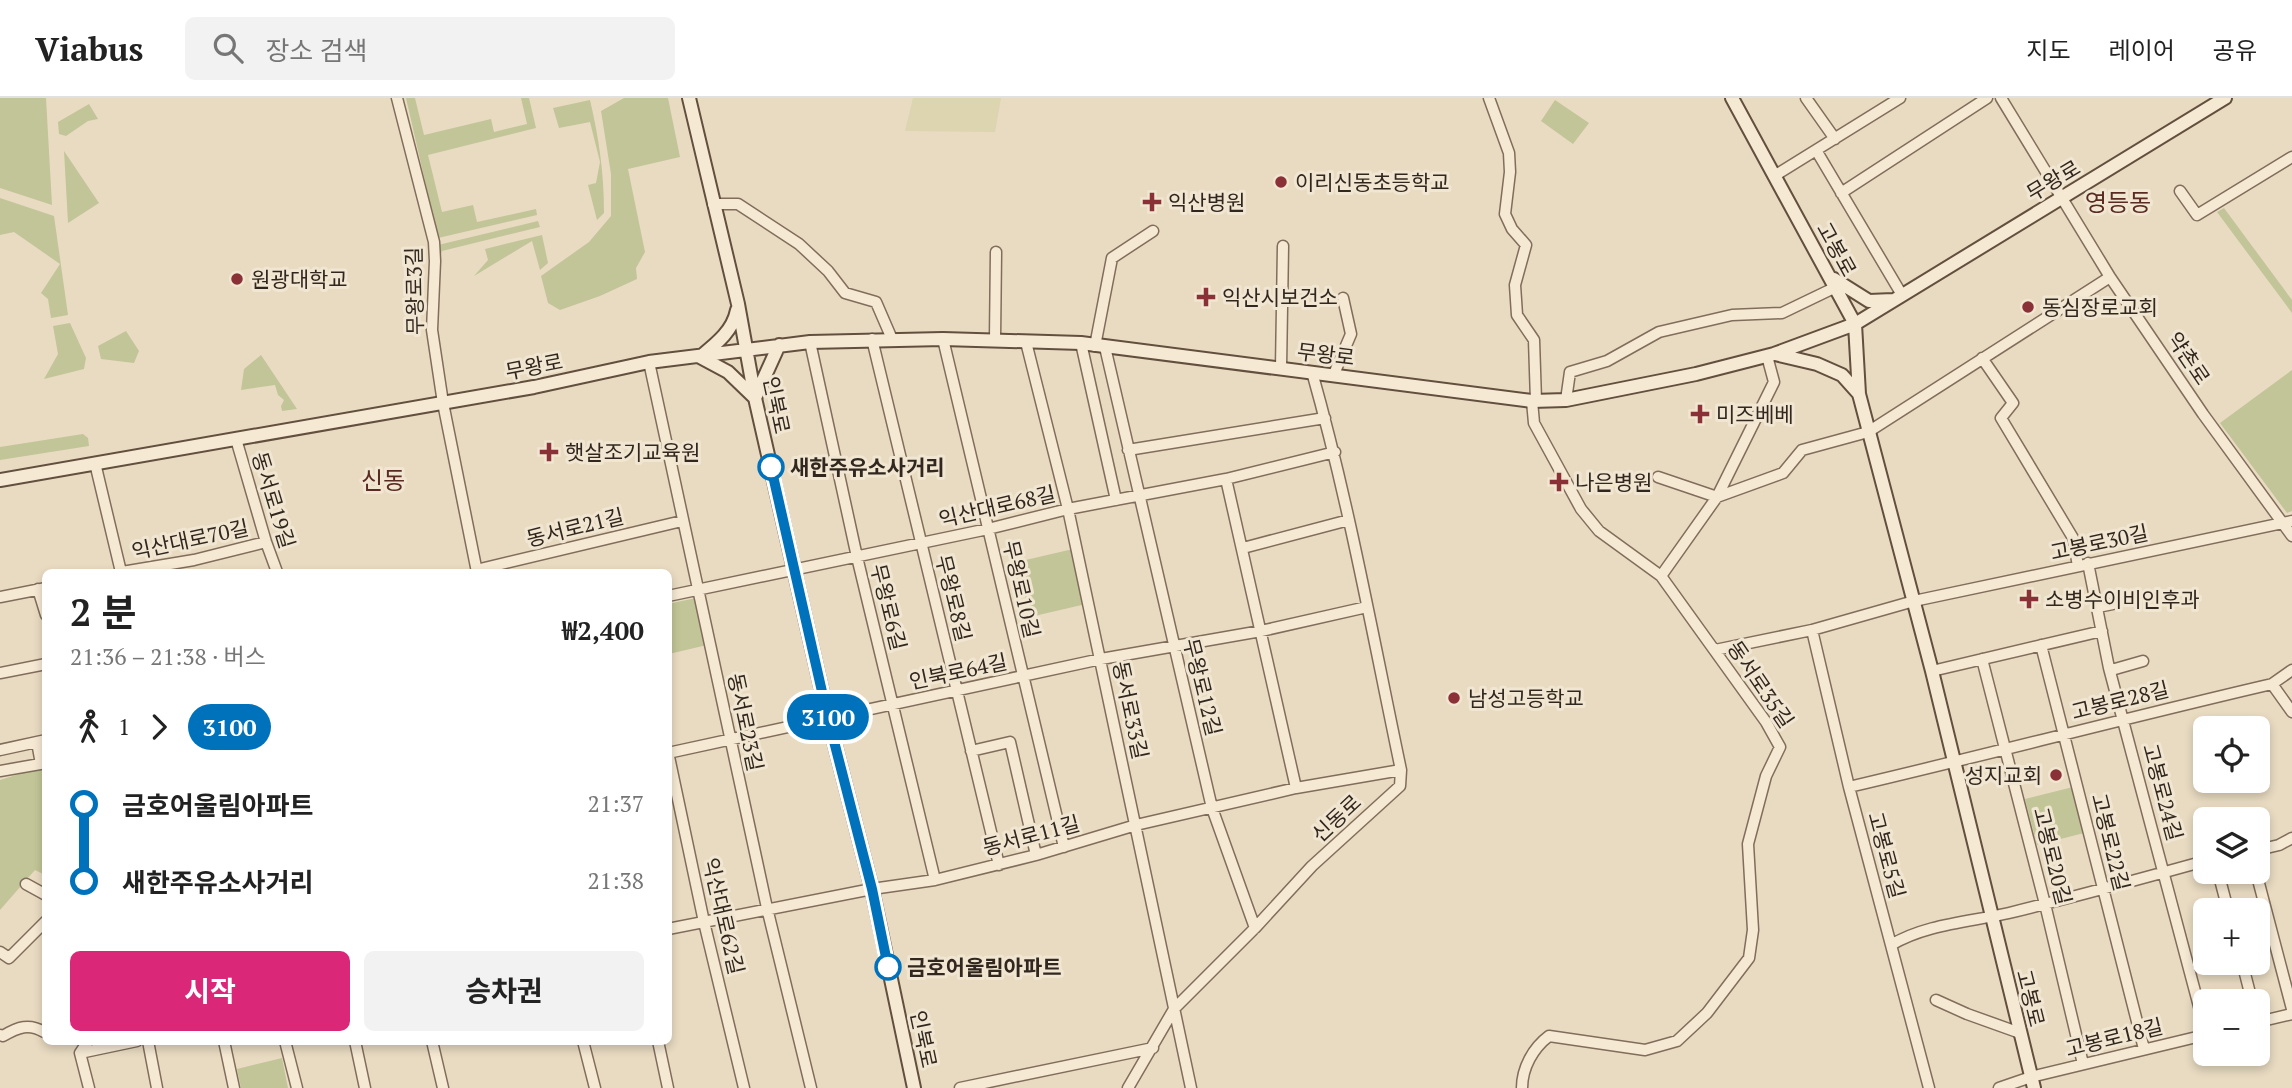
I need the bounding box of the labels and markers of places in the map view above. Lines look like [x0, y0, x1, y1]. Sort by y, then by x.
place label: 이리신동초등학교 [1295, 168, 1450, 196]
marker: 이리신동초등학교 [1273, 174, 1289, 190]
place label: 익산병원 [1168, 188, 1245, 216]
marker: 익산병원 [1142, 192, 1162, 212]
place label: 원광대학교 [251, 265, 348, 293]
marker: 원광대학교 [229, 271, 245, 287]
place label: 익산시보건소 [1222, 283, 1338, 311]
marker: 익산시보건소 [1196, 287, 1216, 307]
place label: 동심장로교회 [2042, 293, 2158, 321]
marker: 동심장로교회 [2020, 299, 2036, 315]
place label: 미즈베베 [1716, 400, 1793, 428]
marker: 미즈베베 [1690, 404, 1710, 424]
place label: 햇살조기교육원 [565, 438, 700, 466]
marker: 햇살조기교육원 [539, 442, 559, 462]
place label: 새한주유소사거리 [790, 453, 945, 481]
marker: 새한주유소사거리 [758, 454, 784, 480]
place label: 나은병원 [1575, 468, 1652, 496]
marker: 나은병원 [1549, 472, 1569, 492]
place label: 소병수이비인후과 [2045, 585, 2200, 613]
marker: 소병수이비인후과 [2019, 589, 2039, 609]
place label: 남성고등학교 [1468, 684, 1584, 712]
marker: 남성고등학교 [1446, 690, 1462, 706]
place label: 성지교회 [1965, 761, 2042, 789]
marker: 성지교회 [2048, 767, 2064, 783]
place label: 금호어울림아파트 [907, 953, 1062, 981]
marker: 금호어울림아파트 [875, 954, 901, 980]

